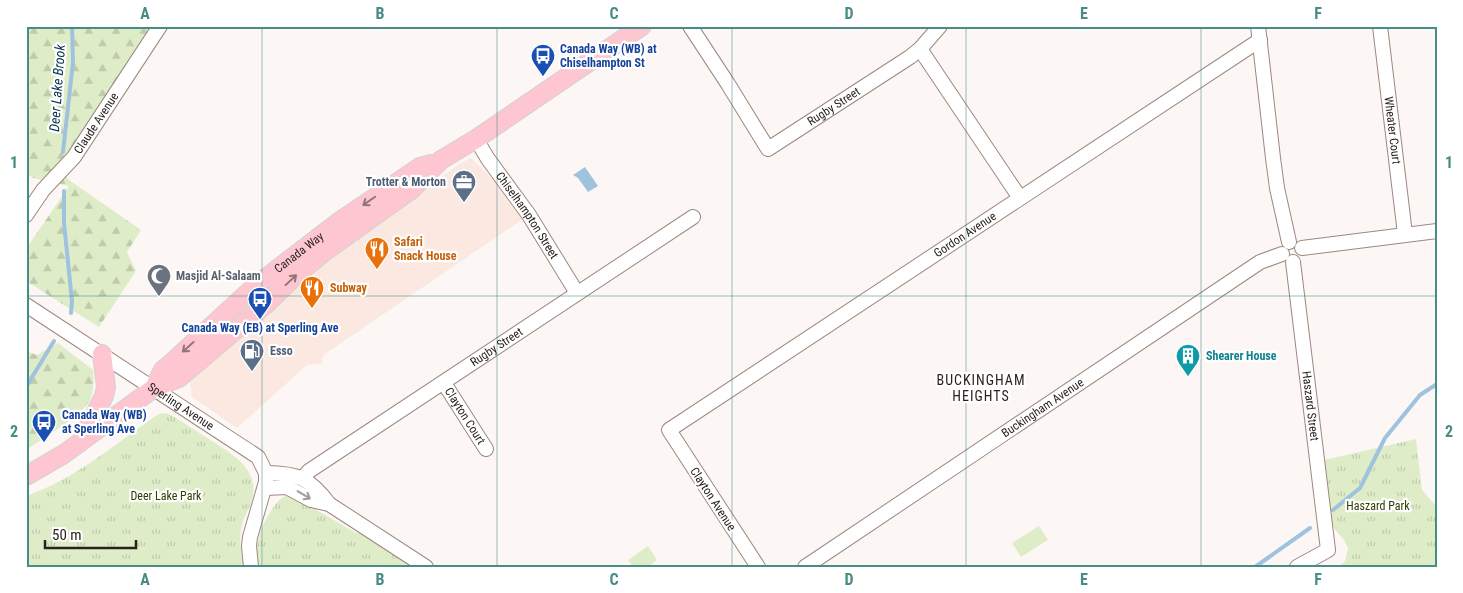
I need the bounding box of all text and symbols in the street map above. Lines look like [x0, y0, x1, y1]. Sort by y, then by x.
text: A [140, 4, 150, 23]
text: B [376, 4, 385, 23]
text: C [609, 4, 619, 23]
text: D [844, 4, 854, 23]
text: E [1080, 4, 1088, 23]
text: F [1314, 4, 1322, 23]
place label: Canada Way (WB) at Chiselhampton St [560, 42, 657, 70]
water label: Deer Lake Brook [46, 43, 68, 132]
bus stop icon: Canada Way (WB) at Chiselhampton St [530, 43, 556, 77]
street label: Rugby Street [805, 84, 863, 129]
street label: Claude Avenue [71, 90, 122, 156]
street label: Wheater Court [1382, 96, 1404, 165]
text: 1 [10, 153, 18, 172]
text: 1 [1445, 153, 1453, 172]
office icon: Trotter & Morton [451, 169, 477, 203]
street label: Chiselhampton Street [493, 169, 562, 262]
place label: Trotter & Morton [366, 175, 446, 189]
one-way arrow [362, 196, 376, 206]
street label: Gordon Avenue [931, 209, 999, 260]
street label: Canada Way [272, 229, 326, 276]
place label: Safari Snack House [394, 235, 457, 263]
restaurant icon: Safari Snack House [364, 236, 390, 270]
mosque icon: Masjid Al-Salaam [146, 263, 172, 297]
place label: Masjid Al-Salaam [176, 269, 261, 283]
one-way arrow [285, 274, 298, 286]
restaurant icon: Subway [299, 275, 325, 309]
place label: Subway [330, 281, 367, 295]
bus stop icon: Canada Way (EB) at Sperling Ave [247, 286, 273, 320]
place label: Canada Way (EB) at Sperling Ave [182, 321, 339, 335]
street label: Rugby Street [468, 324, 526, 369]
fuel station icon: Esso [239, 338, 265, 372]
one-way arrow [182, 341, 195, 353]
building icon: Shearer House [1175, 343, 1201, 377]
place label: Esso [270, 344, 293, 358]
place label: Shearer House [1206, 349, 1277, 363]
street label: Haszard Street [1299, 370, 1322, 442]
district label: BUCKINGHAM HEIGHTS [937, 372, 1025, 404]
street label: Buckingham Avenue [999, 375, 1087, 440]
street label: Sperling Avenue [145, 380, 217, 433]
street label: Clayton Court [442, 385, 488, 447]
place label: Canada Way (WB) at Sperling Ave [62, 408, 147, 436]
bus stop icon: Canada Way (WB) at Sperling Ave [31, 409, 57, 443]
text: 2 [10, 422, 18, 441]
text: 2 [1445, 422, 1453, 441]
street label: Clayton Avenue [687, 465, 739, 534]
park label: Deer Lake Park [130, 489, 202, 503]
one-way arrow [296, 491, 310, 501]
park label: Haszard Park [1346, 499, 1410, 513]
scale bar [45, 518, 136, 550]
text: 50 m [52, 526, 82, 544]
text: A [140, 570, 150, 589]
text: B [376, 570, 385, 589]
text: C [609, 570, 619, 589]
text: D [844, 570, 854, 589]
text: E [1080, 570, 1088, 589]
text: F [1314, 570, 1322, 589]

